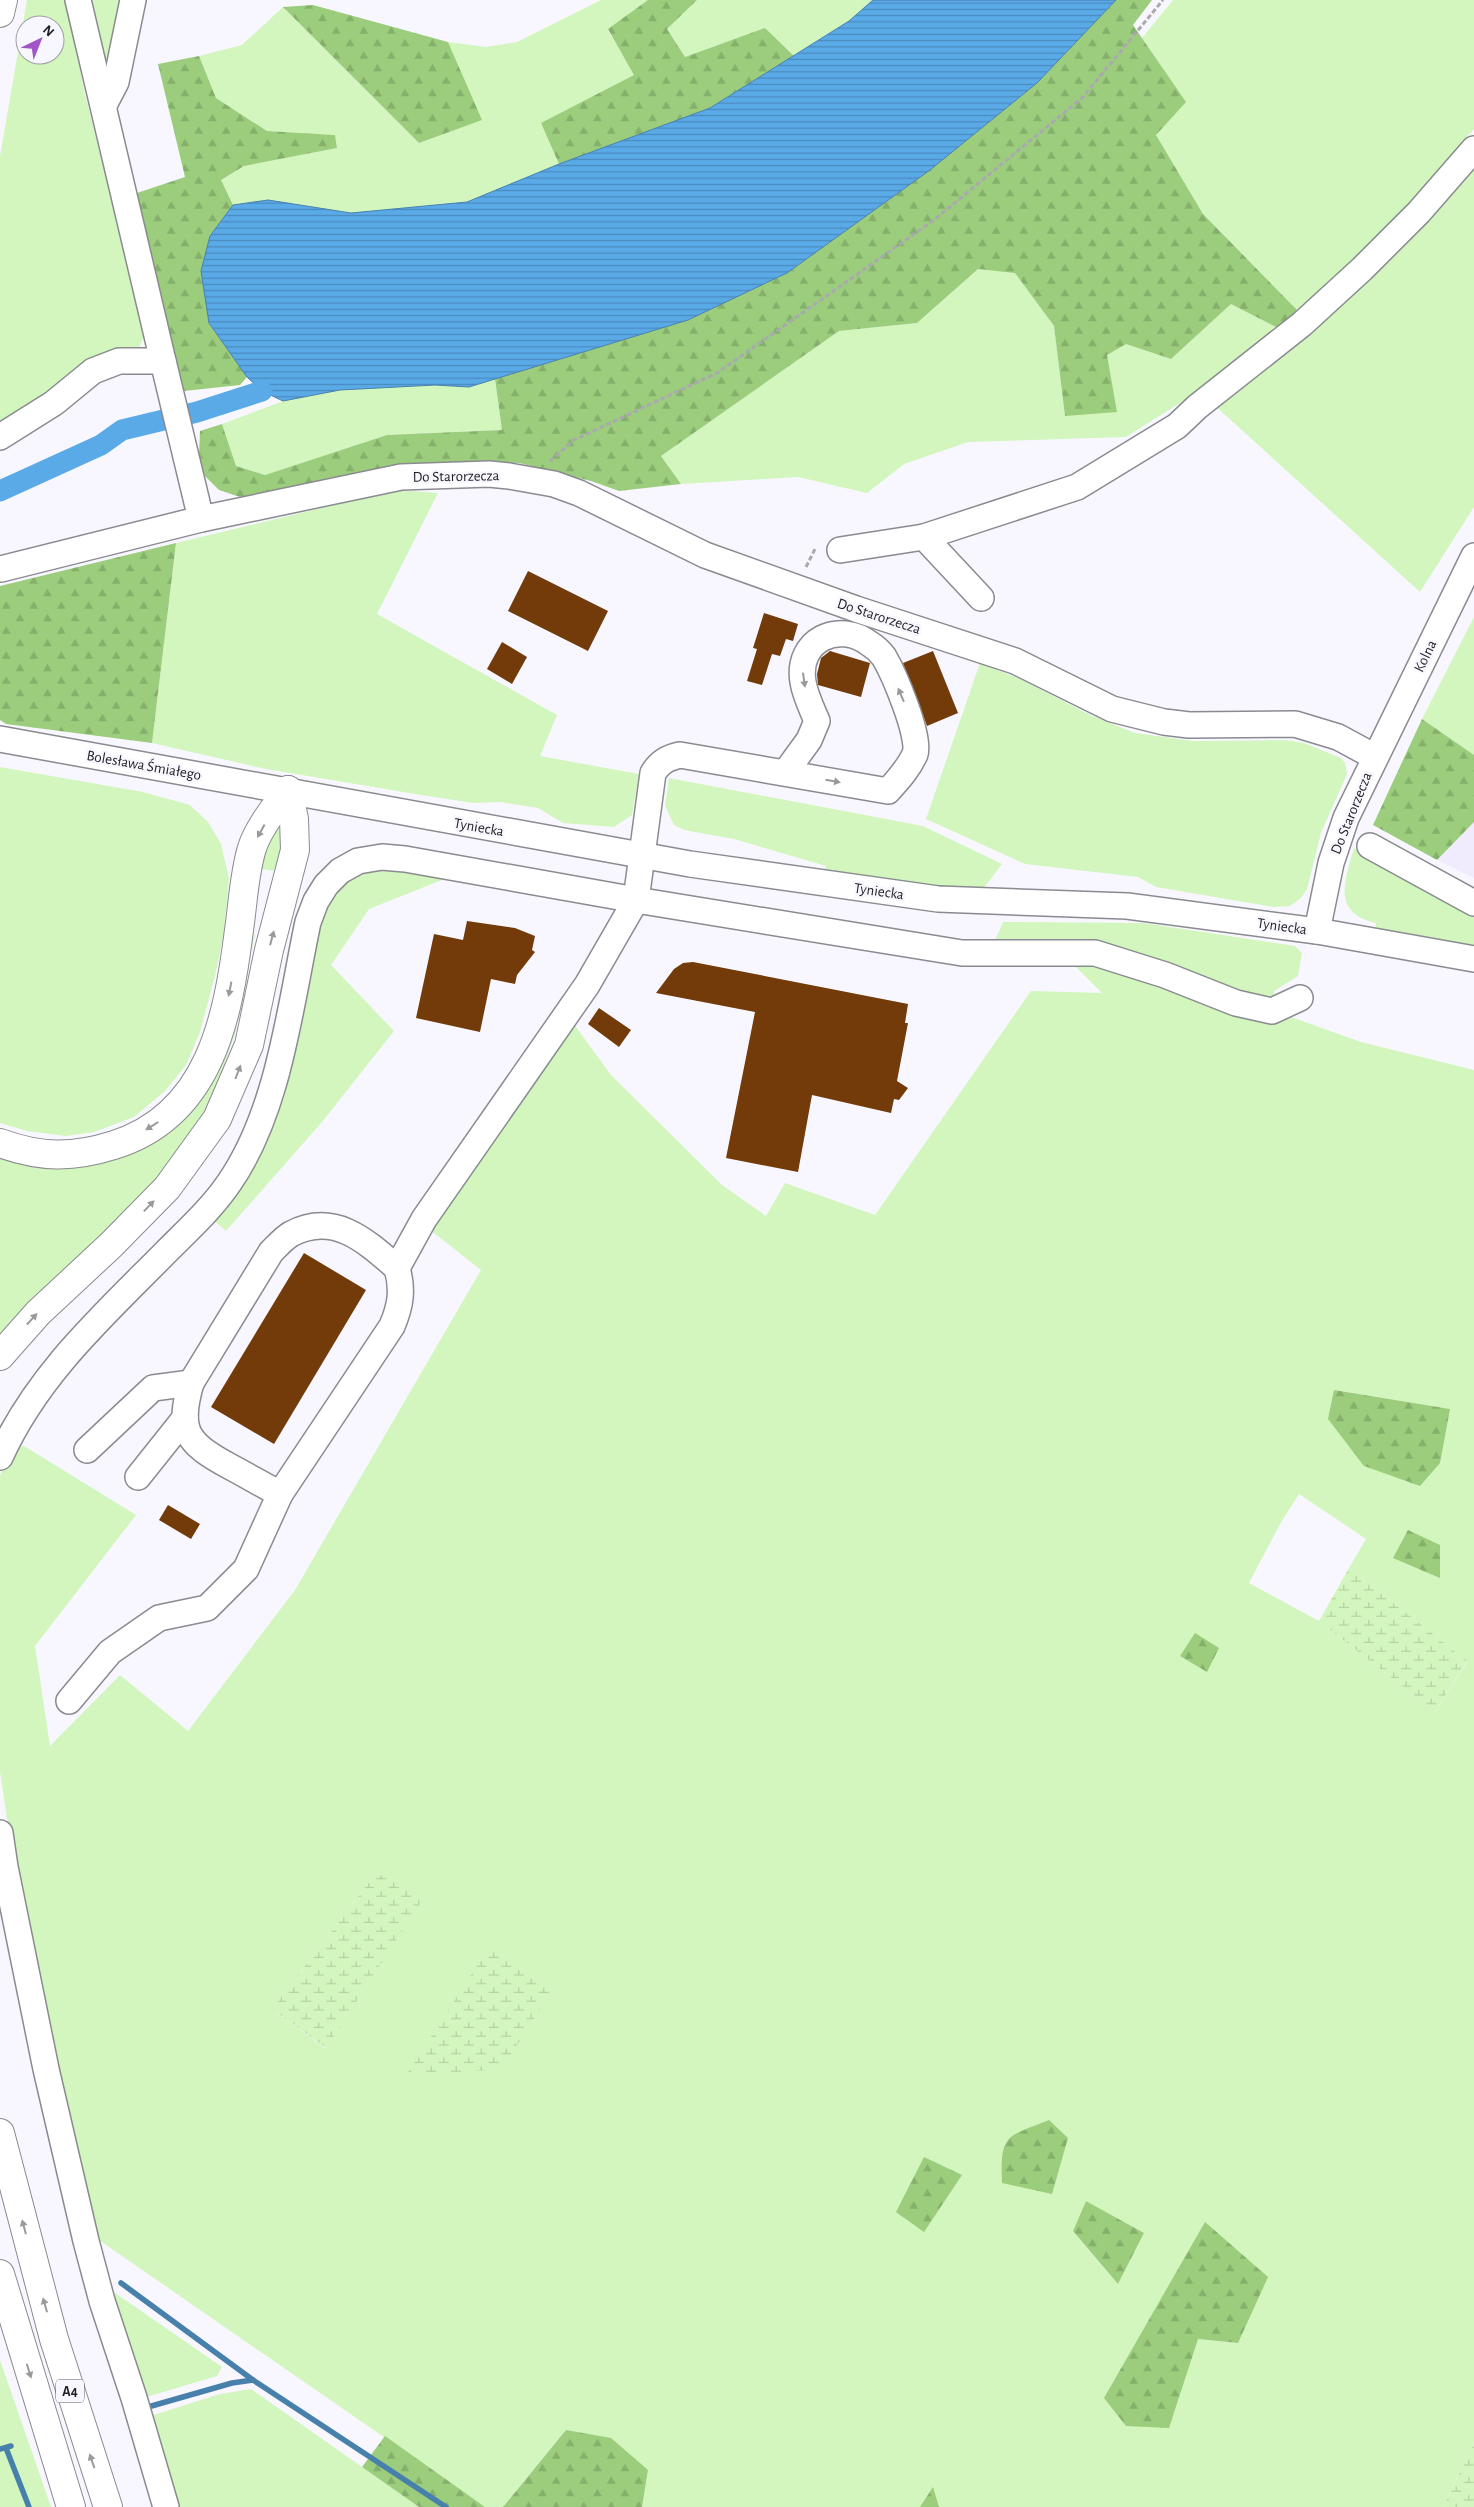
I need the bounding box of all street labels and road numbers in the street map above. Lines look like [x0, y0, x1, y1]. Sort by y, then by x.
street label: Do Starorzecza [412, 468, 500, 485]
street label: Do Starorzecza [835, 596, 923, 637]
street label: Kolna [1411, 638, 1440, 675]
street label: Bolesława Śmiałego [85, 746, 203, 783]
street label: Do Starorzecza [1328, 770, 1375, 856]
street label: Tyniecka [453, 816, 505, 839]
street label: Tyniecka [853, 881, 905, 902]
street label: Tyniecka [1256, 916, 1308, 937]
road number: A4 [56, 2380, 84, 2402]

